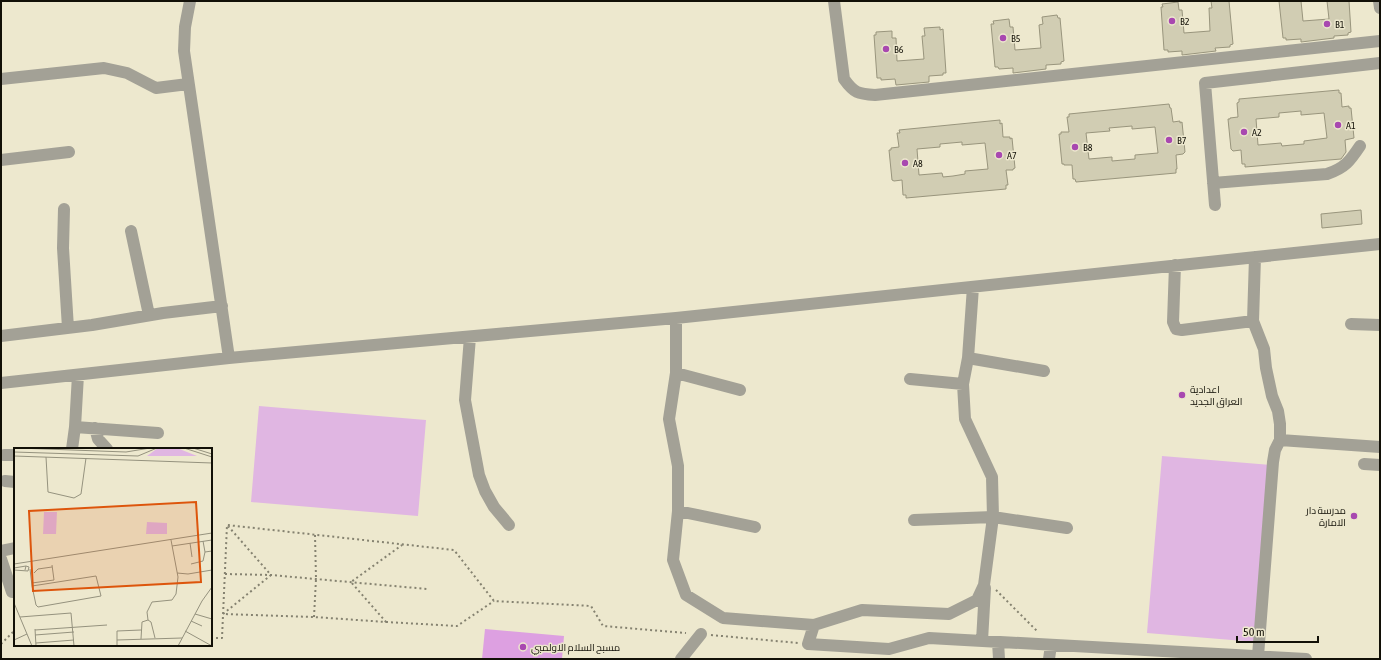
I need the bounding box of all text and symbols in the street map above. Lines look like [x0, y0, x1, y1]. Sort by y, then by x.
marker: B2 [1167, 16, 1177, 26]
place label: B2 [1180, 16, 1190, 27]
marker: B1 [1322, 19, 1332, 29]
place label: B1 [1335, 19, 1345, 30]
marker: B5 [998, 33, 1008, 43]
place label: B5 [1011, 33, 1021, 44]
marker: B6 [881, 44, 891, 54]
place label: B6 [894, 44, 904, 55]
marker: A1 [1333, 120, 1343, 130]
place label: A1 [1346, 120, 1356, 131]
marker: A2 [1239, 127, 1249, 137]
place label: A2 [1252, 127, 1262, 138]
marker: B7 [1164, 135, 1174, 145]
place label: B7 [1177, 135, 1187, 146]
marker: B8 [1070, 142, 1080, 152]
place label: B8 [1083, 142, 1093, 153]
marker: A7 [994, 150, 1004, 160]
place label: A7 [1007, 150, 1017, 161]
marker: A8 [900, 158, 910, 168]
place label: A8 [913, 158, 923, 169]
place label: اعدادية العراق الجديد [1190, 384, 1242, 408]
marker: اعدادية العراق الجديد [1177, 390, 1187, 400]
inset map [14, 448, 212, 646]
place label: مدرسة دار الامارة [1305, 505, 1346, 528]
marker: مدرسة دار الامارة [1349, 511, 1359, 521]
scale bar [1237, 618, 1318, 644]
text: 50 m [1243, 625, 1265, 639]
marker: مسبح السلام الاولمبي [518, 642, 528, 652]
place label: مسبح السلام الاولمبي [531, 642, 620, 655]

